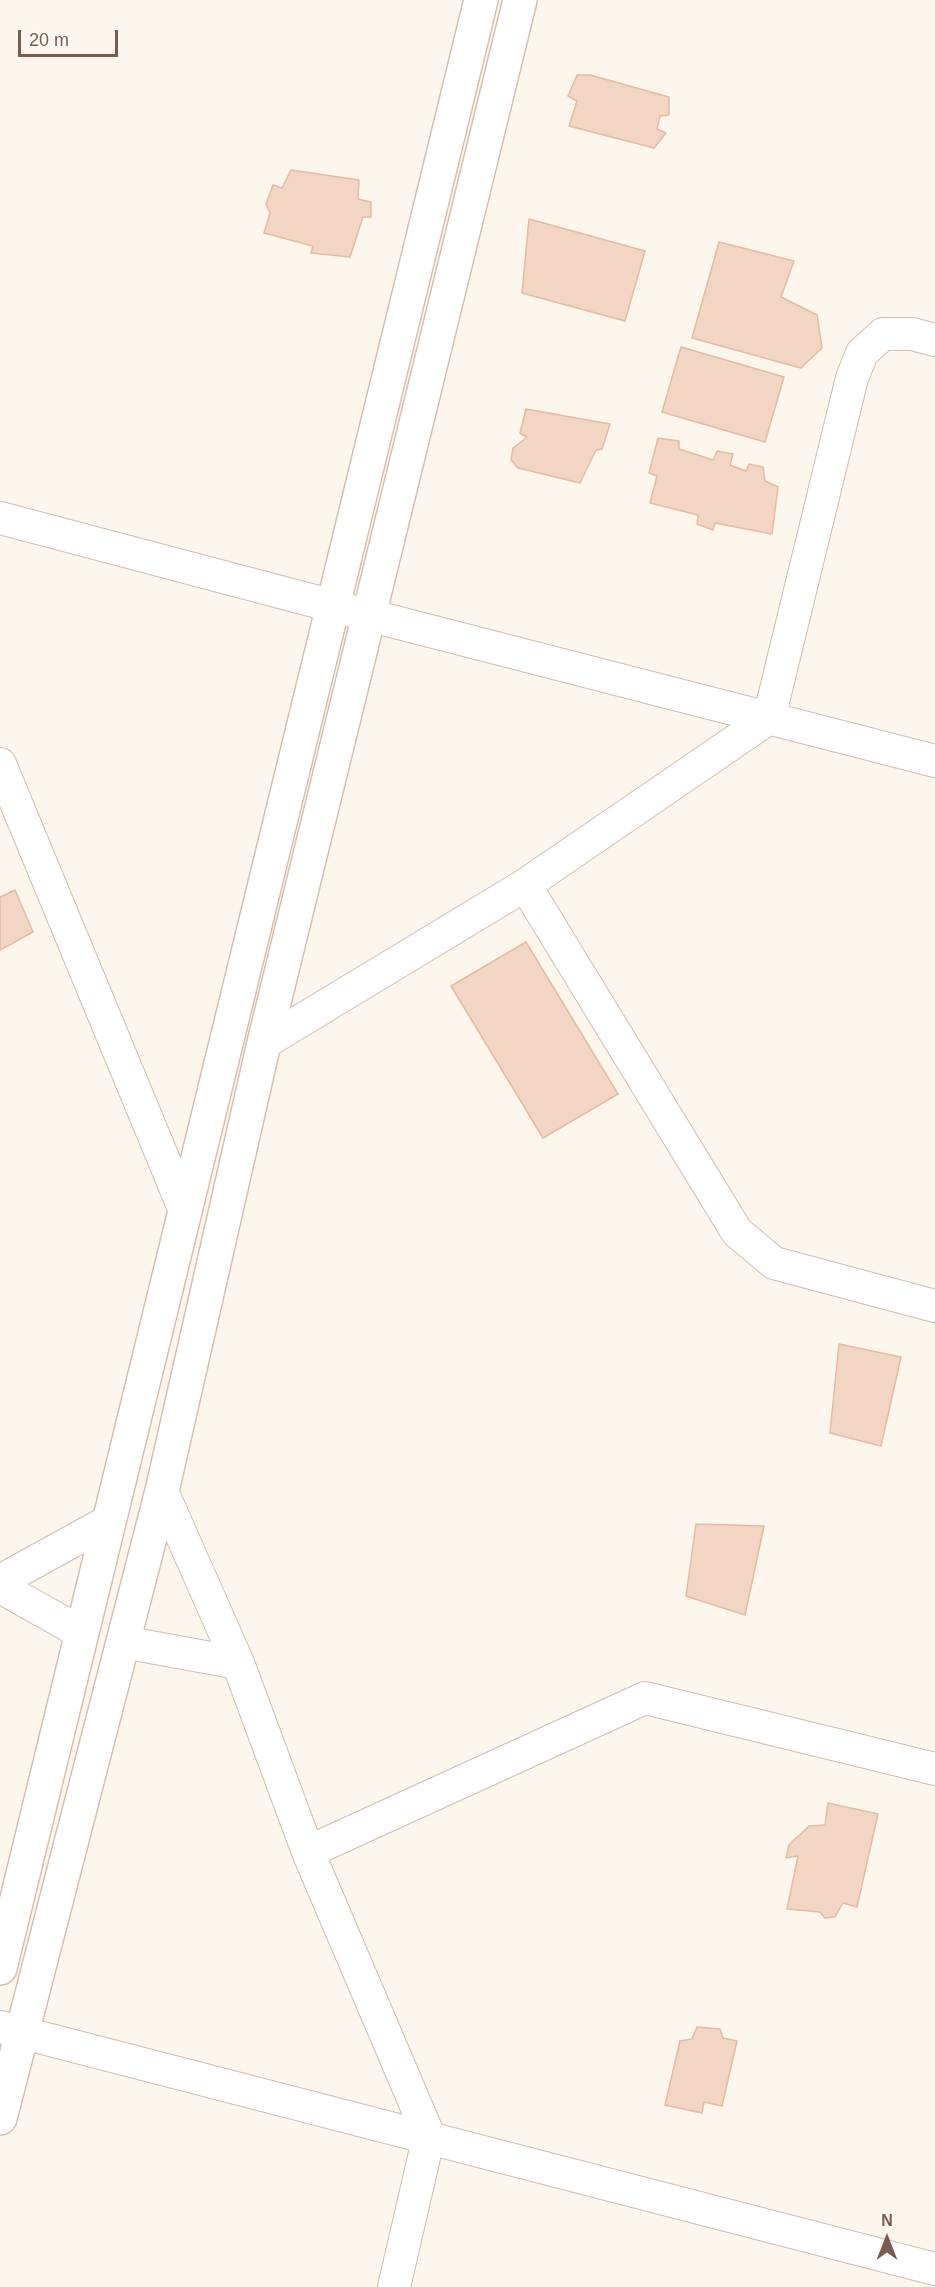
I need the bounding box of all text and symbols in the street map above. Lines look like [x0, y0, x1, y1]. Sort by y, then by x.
scale bar [21, 18, 122, 56]
text: 20 m [29, 30, 69, 50]
north arrow [857, 2209, 917, 2269]
text: N [881, 2212, 893, 2229]

